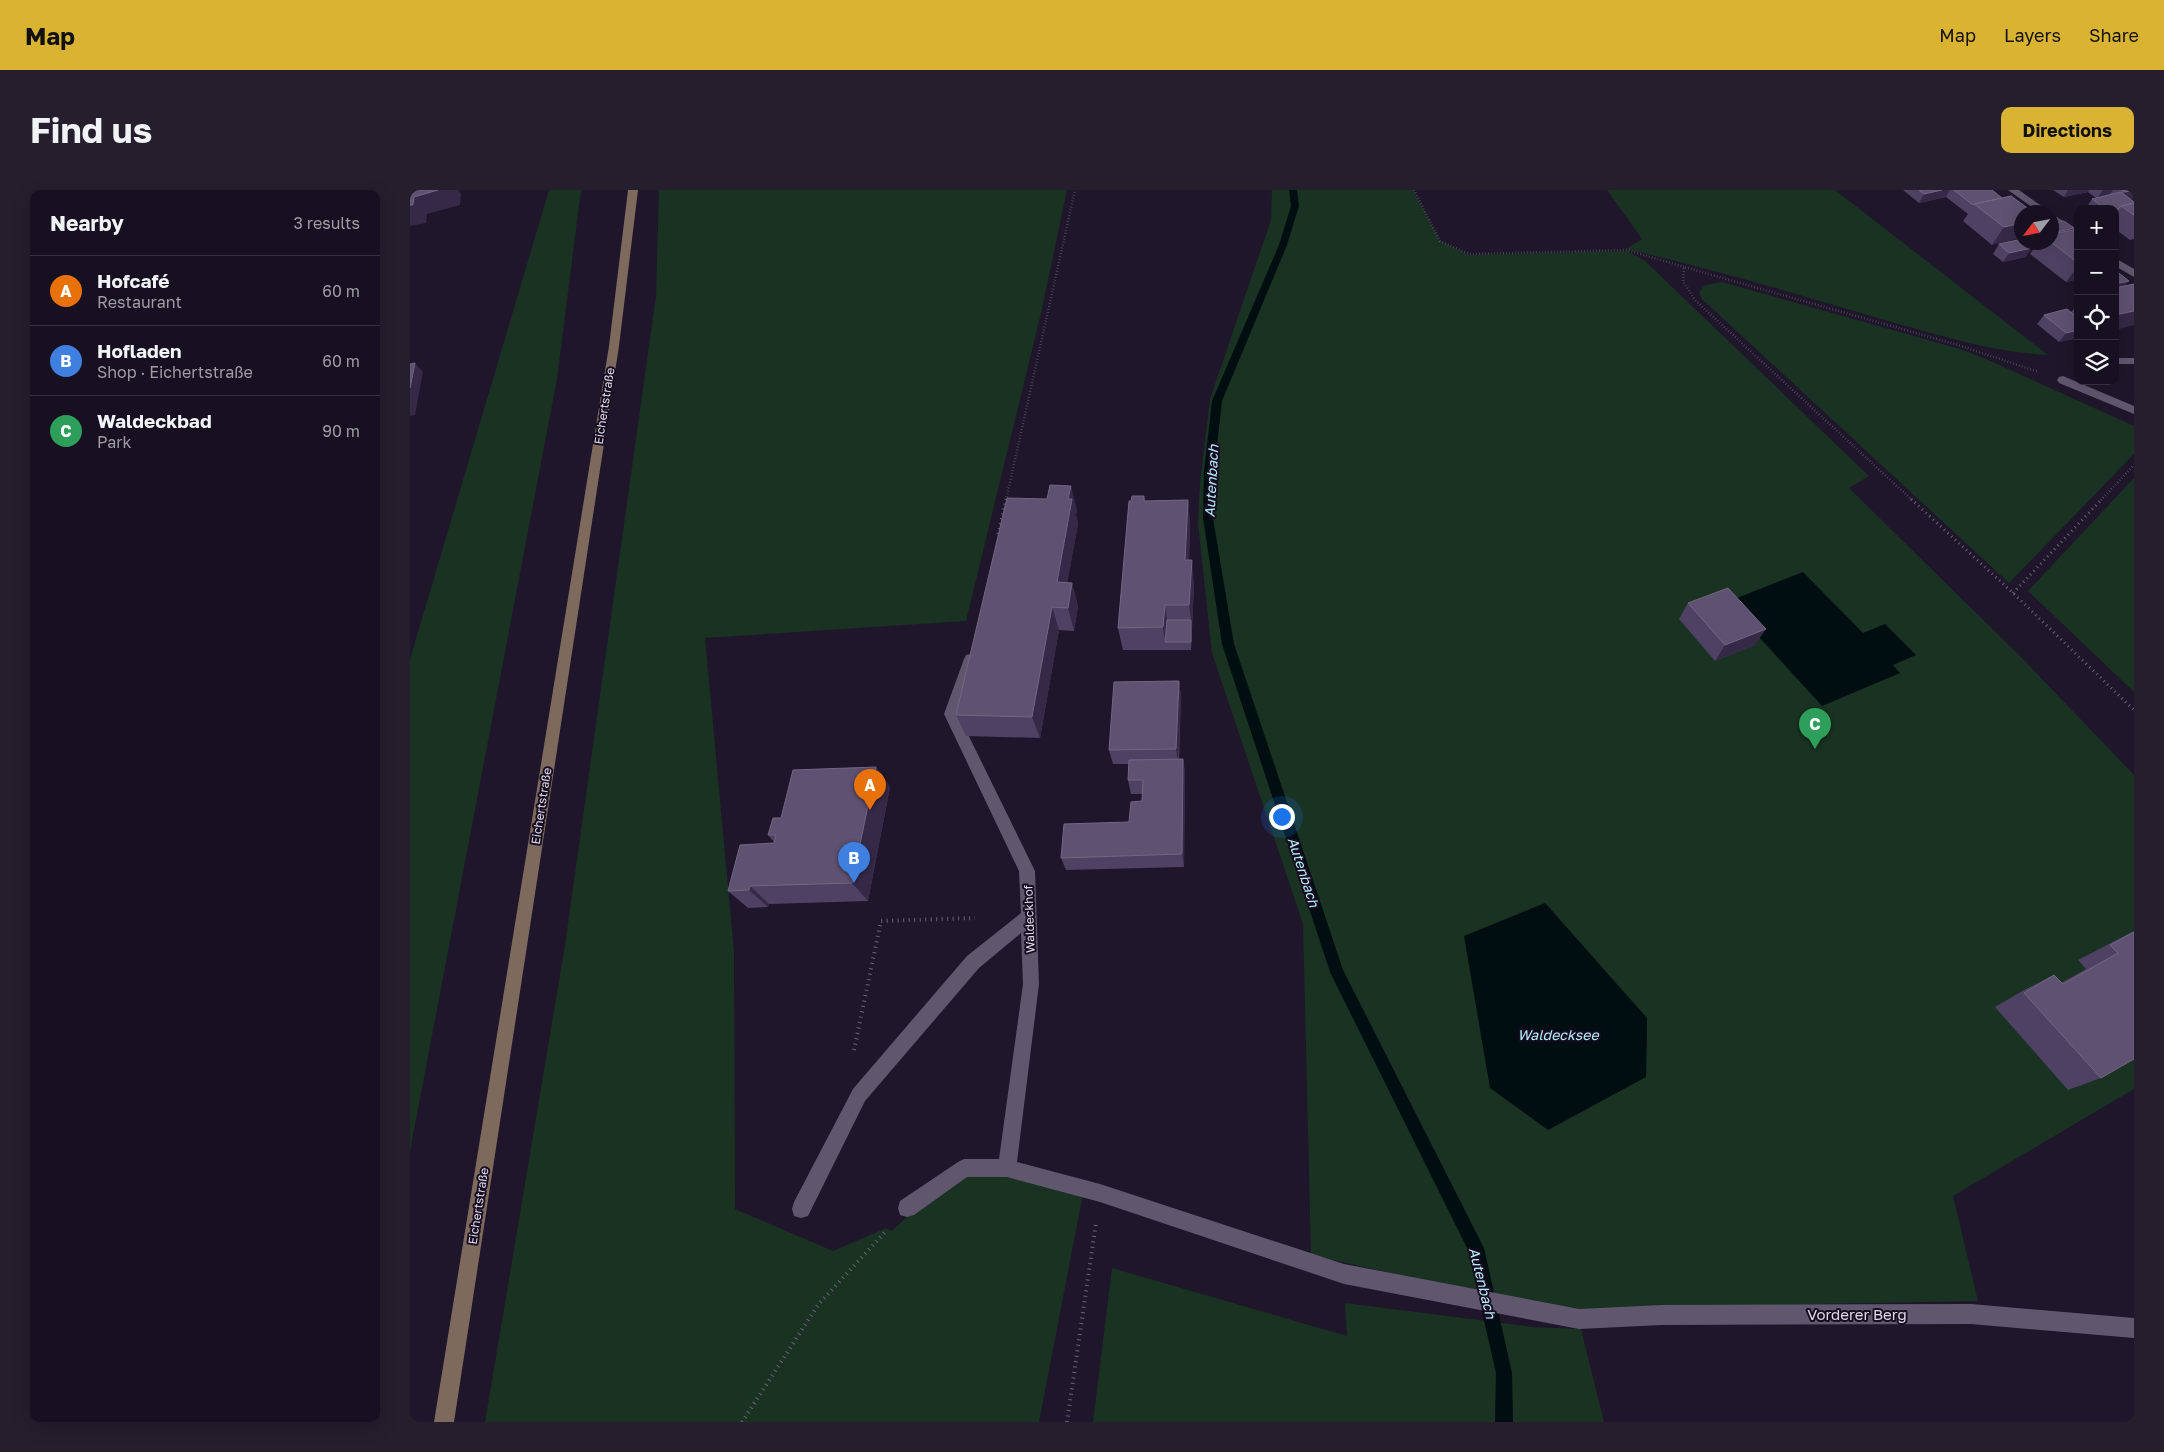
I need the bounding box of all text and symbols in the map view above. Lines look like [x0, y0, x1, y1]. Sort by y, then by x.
text: Map [25, 21, 75, 50]
text: Map [1939, 24, 1976, 46]
text: Layers [2004, 24, 2061, 46]
text: Share [2089, 24, 2139, 46]
button: Directions [2001, 107, 2134, 153]
text: Find us [30, 109, 152, 151]
north arrow [2014, 205, 2059, 250]
map controls [2074, 205, 2119, 385]
button: + [2074, 205, 2119, 250]
text: Nearby [50, 210, 124, 236]
text: 3 results [293, 213, 360, 233]
button: − [2074, 250, 2119, 295]
text: Hofcafé [97, 269, 170, 292]
text: A [60, 281, 72, 301]
text: 60 m [322, 281, 360, 301]
text: Restaurant [97, 292, 182, 312]
button: locate [2074, 295, 2119, 340]
text: Hofladen [97, 339, 181, 362]
button: layers [2074, 340, 2119, 385]
text: B [60, 351, 72, 371]
text: 60 m [322, 351, 360, 371]
text: Shop · Eichertstraße [97, 362, 253, 382]
street label: Eichertstraße [591, 366, 617, 445]
text: Waldeckbad [97, 409, 212, 432]
text: C [60, 421, 72, 441]
text: 90 m [322, 421, 360, 441]
text: Park [97, 432, 132, 452]
water label: Autenbach [1201, 443, 1221, 518]
pin: C [1799, 708, 1831, 749]
street label: Eichertstraße [528, 766, 554, 845]
pin: A [854, 769, 886, 810]
your location [1269, 804, 1295, 830]
water label: Autenbach [1285, 835, 1324, 910]
pin: B [838, 842, 870, 883]
street label: Waldeckhof [1020, 884, 1038, 953]
water label: Waldecksee [1517, 1026, 1599, 1043]
street label: Eichertstraße [465, 1166, 491, 1245]
water label: Autenbach [1466, 1246, 1500, 1322]
street label: Vorderer Berg [1807, 1305, 1907, 1323]

